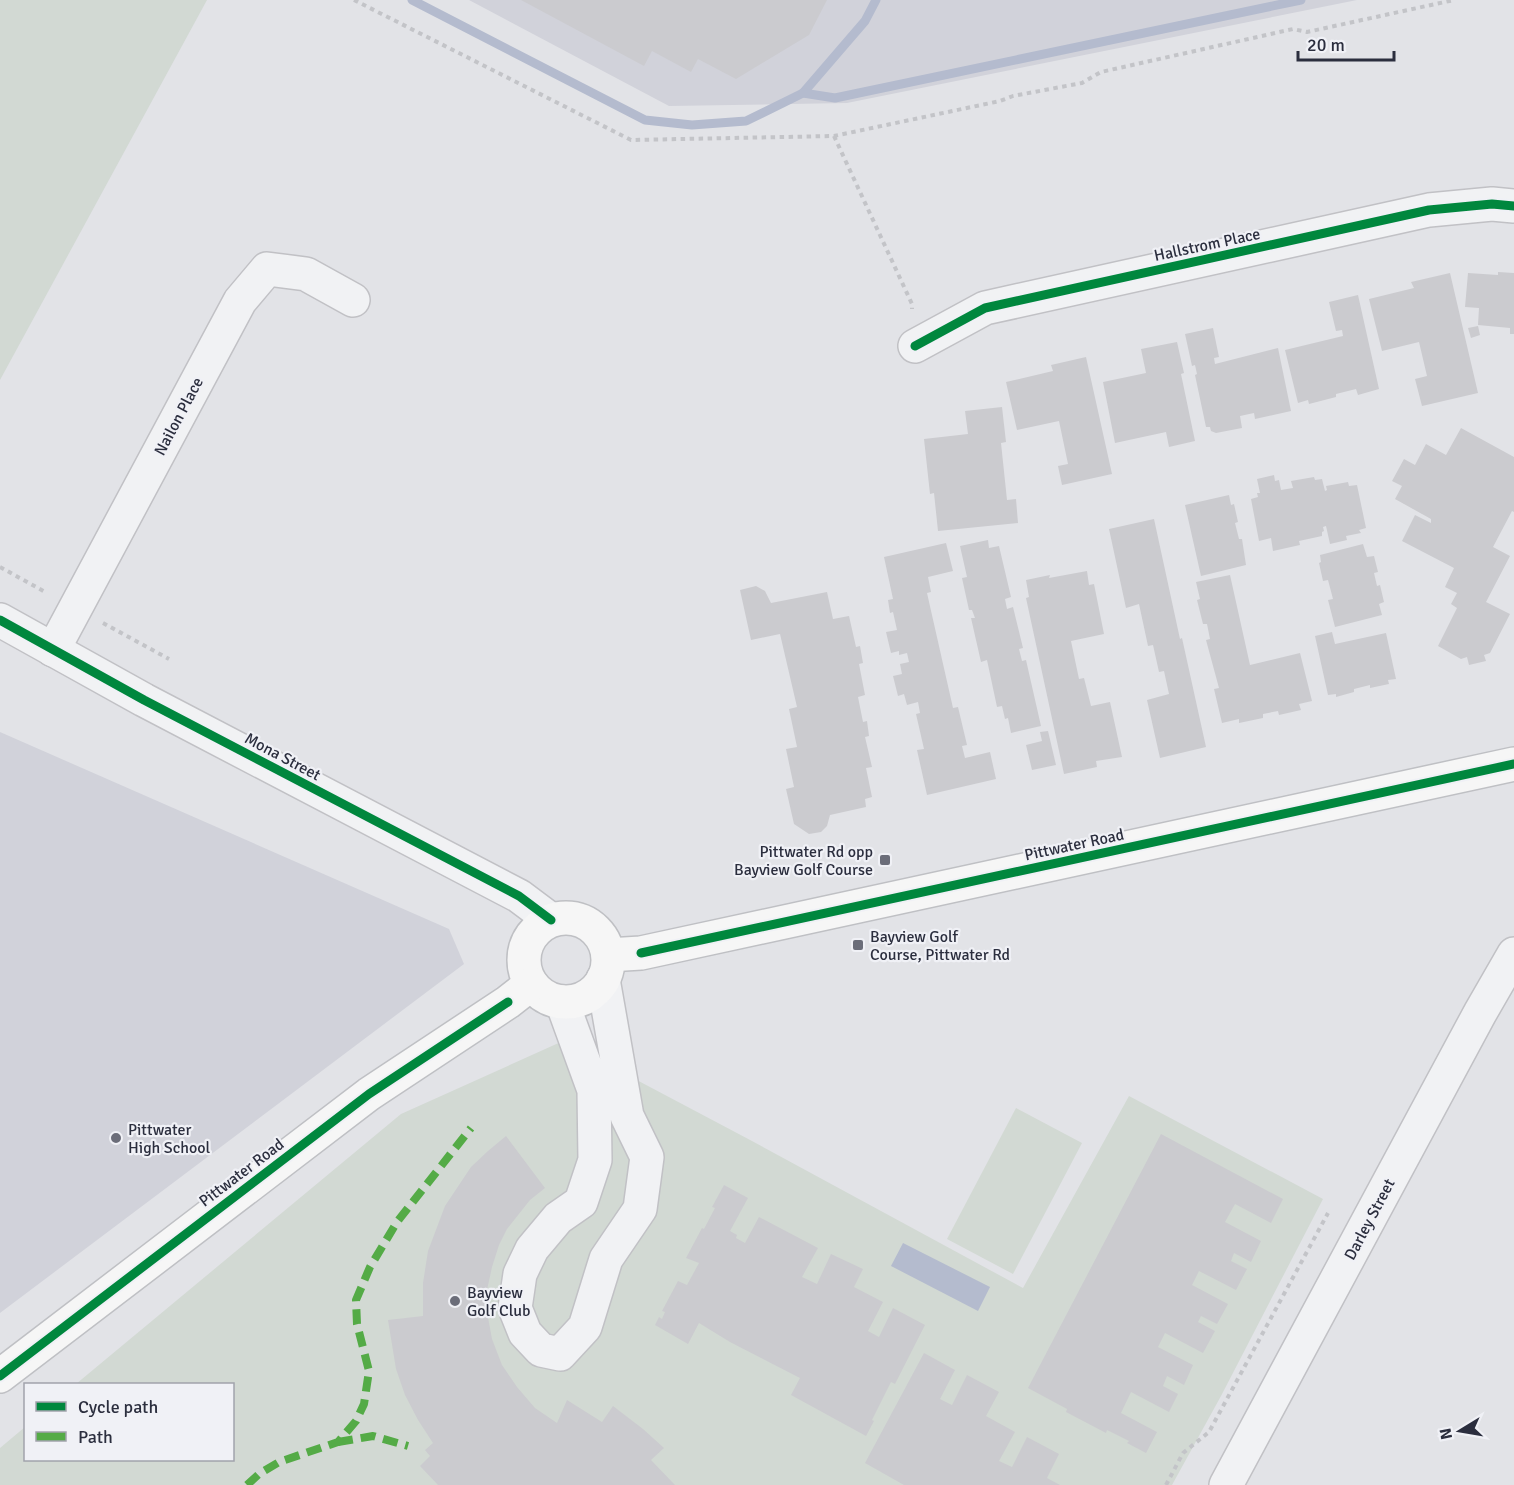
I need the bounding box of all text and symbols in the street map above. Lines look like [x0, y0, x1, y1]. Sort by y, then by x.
scale bar [1298, 24, 1394, 62]
text: 20 m [1307, 34, 1345, 56]
street label: Hallstrom Place [1152, 224, 1262, 266]
street label: Nailon Place [150, 374, 208, 459]
street label: Mona Street [241, 729, 324, 785]
street label: Pittwater Road [1023, 825, 1126, 865]
place label: Pittwater Rd opp Bayview Golf Course [734, 842, 873, 880]
marker: Pittwater Rd opp Bayview Golf Course [878, 853, 892, 867]
place label: Bayview Golf Course, Pittwater Rd [870, 927, 1010, 965]
marker: Bayview Golf Course, Pittwater Rd [851, 938, 865, 952]
place label: Pittwater High School [128, 1120, 211, 1158]
marker: Pittwater High School [109, 1131, 123, 1145]
street label: Pittwater Road [195, 1134, 288, 1211]
street label: Darley Street [1340, 1175, 1400, 1264]
place label: Bayview Golf Club [467, 1283, 530, 1321]
marker: Bayview Golf Club [448, 1294, 462, 1308]
legend [24, 1383, 234, 1461]
text: Cycle path [78, 1396, 158, 1418]
north arrow [1430, 1401, 1490, 1461]
text: Path [78, 1426, 113, 1448]
text: N [1435, 1426, 1457, 1441]

